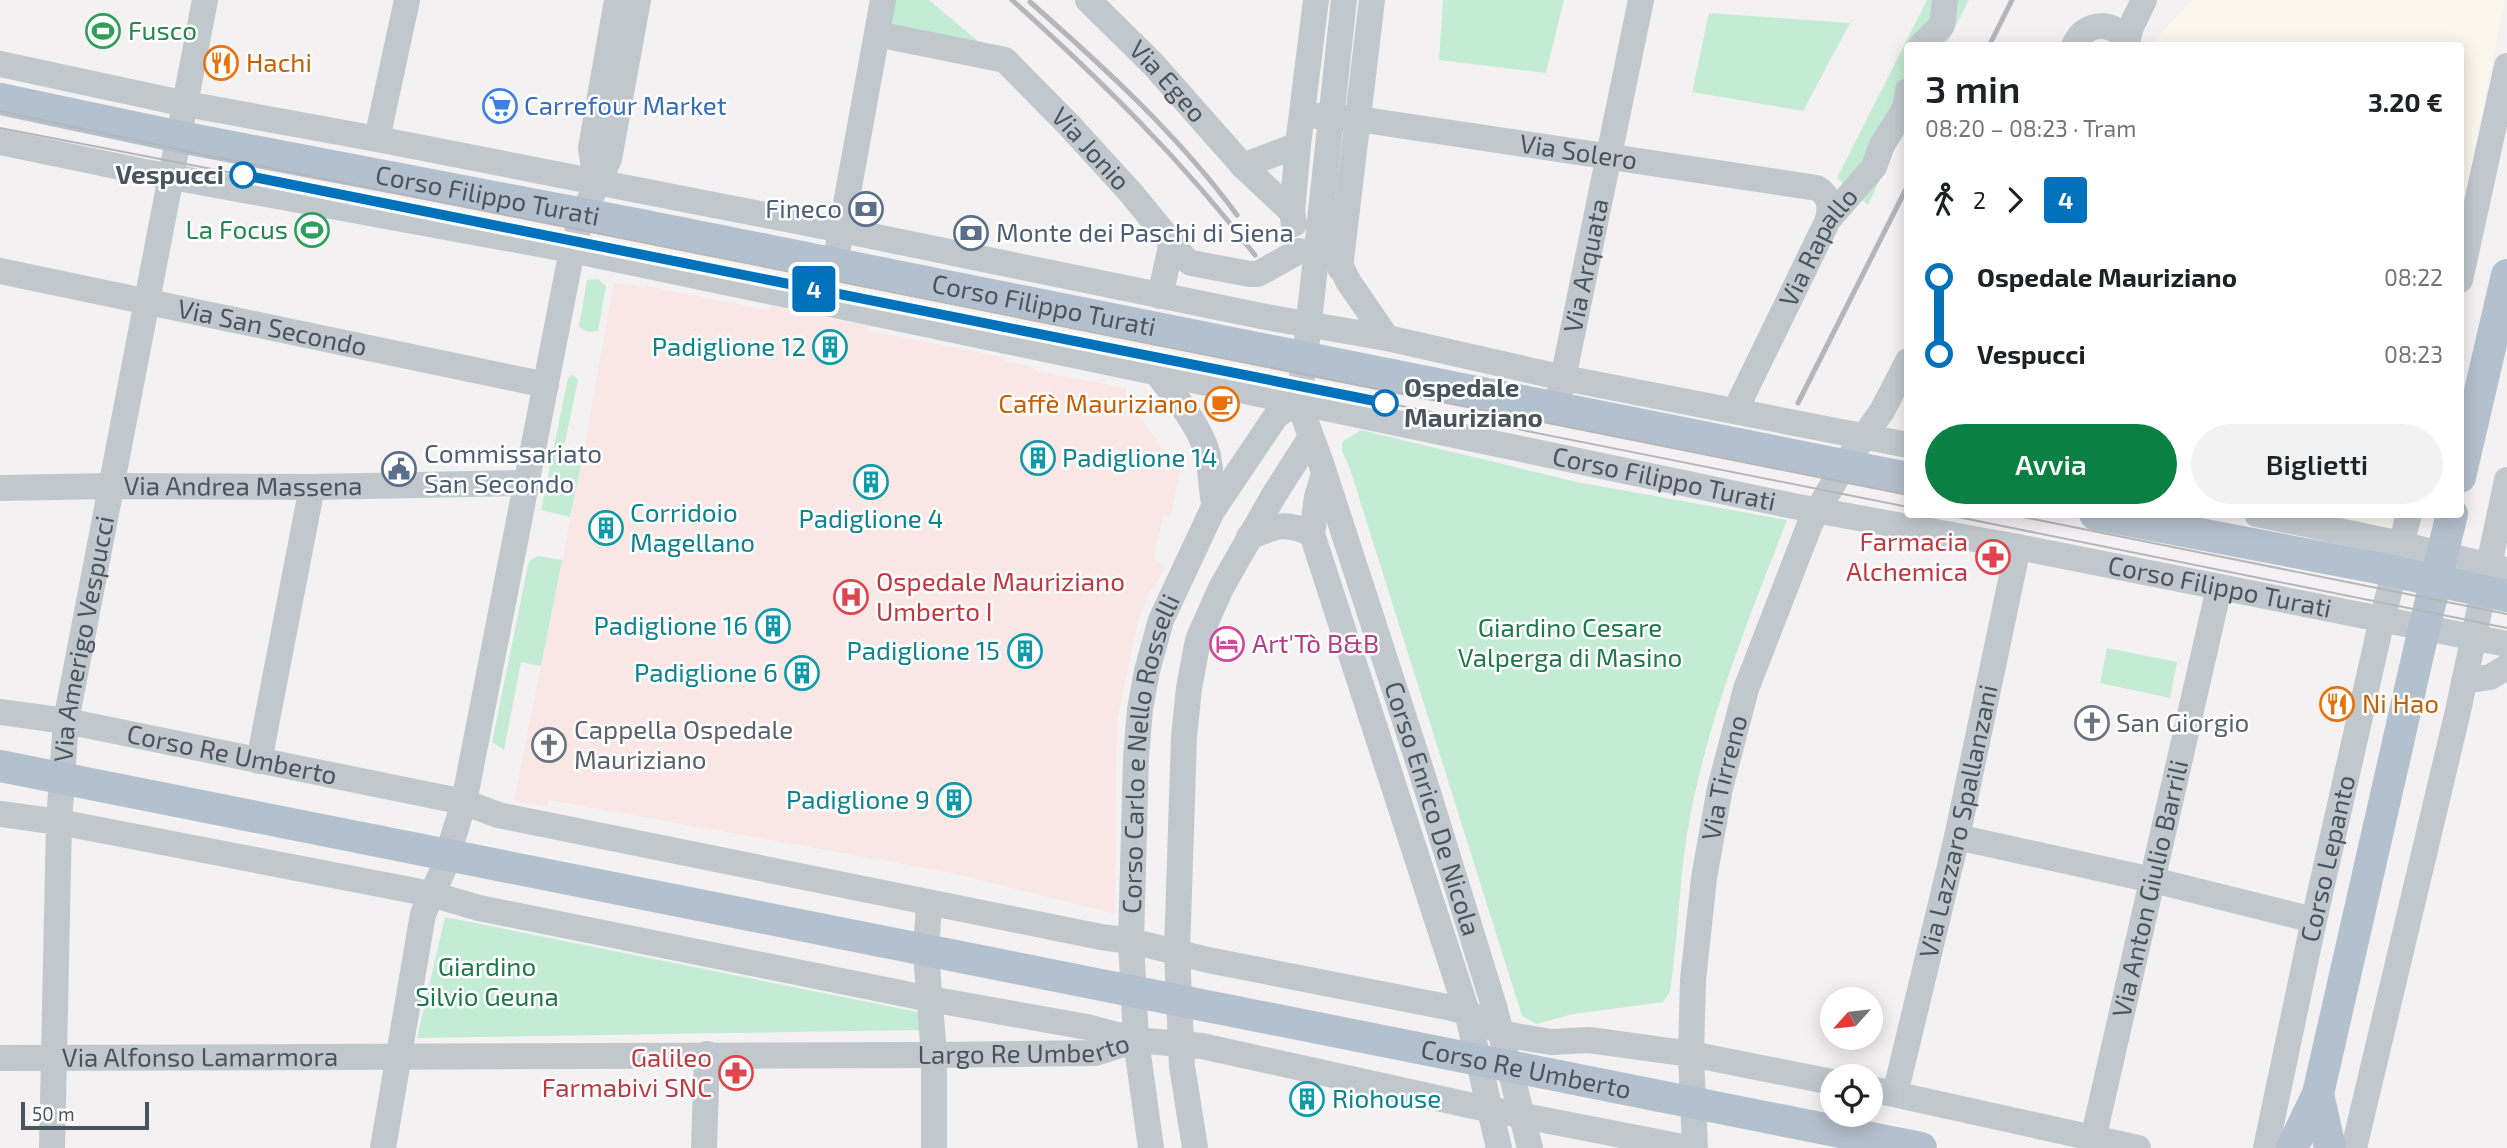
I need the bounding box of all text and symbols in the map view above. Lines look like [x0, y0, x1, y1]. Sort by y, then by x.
sports icon: Fusco [84, 12, 122, 50]
place label: Fusco [128, 14, 197, 45]
street label: Via Egeo [1124, 33, 1214, 128]
restaurant icon: Hachi [202, 44, 240, 82]
place label: Hachi [246, 46, 312, 77]
text: 3 min [1925, 65, 2021, 111]
text: 3.20 € [2368, 86, 2443, 117]
supermarket icon: Carrefour Market [481, 87, 519, 125]
place label: Carrefour Market [524, 89, 727, 120]
street label: Via Jonio [1046, 100, 1138, 196]
text: 08:20 – 08:23 · Tram [1925, 114, 2136, 142]
street label: Via Solero [1518, 127, 1639, 175]
place label: Vespucci [115, 158, 224, 189]
street label: Corso Filippo Turati [373, 158, 602, 231]
marker: Vespucci [230, 162, 256, 188]
street label: Via Rapallo [1771, 180, 1863, 311]
icon: walk [1925, 181, 1963, 219]
icon: forward [1996, 181, 2034, 219]
text: 4 [2058, 185, 2073, 214]
text: 2 [1973, 186, 1986, 214]
bank icon: Fineco [847, 190, 885, 228]
place label: Fineco [765, 192, 842, 223]
street label: Via Arquata [1556, 196, 1614, 335]
sports icon: La Focus [293, 211, 331, 249]
place label: La Focus [185, 213, 288, 244]
bank icon: Monte dei Paschi di Siena [952, 214, 990, 252]
place label: Monte dei Paschi di Siena [996, 216, 1294, 247]
text: Ospedale Mauriziano [1977, 261, 2237, 292]
text: 08:22 [2384, 263, 2443, 291]
line badge: 4 [791, 266, 837, 312]
street label: Corso Filippo Turati [930, 266, 1159, 341]
text: 4 [806, 274, 822, 303]
street label: Via San Secondo [175, 291, 370, 361]
building icon: Padiglione 12 [811, 328, 849, 366]
place label: Padiglione 12 [652, 330, 806, 361]
text: Vespucci [1977, 338, 2086, 369]
text: 08:23 [2384, 340, 2443, 368]
place label: Ospedale Mauriziano [1404, 371, 1543, 432]
cafe icon: Caffè Mauriziano [1203, 385, 1241, 423]
place label: Caffè Mauriziano [998, 387, 1198, 418]
marker: Ospedale Mauriziano [1372, 390, 1398, 416]
button: Avvia [1925, 424, 2177, 504]
button: Biglietti [2191, 424, 2443, 504]
place label: Commissariato San Secondo [424, 437, 602, 498]
building icon: Padiglione 14 [1019, 439, 1057, 477]
street label: Corso Filippo Turati [1550, 439, 1779, 516]
place label: Padiglione 14 [1062, 441, 1218, 472]
public building icon: Commissariato San Secondo [380, 450, 418, 488]
building icon: Padiglione 4 [852, 463, 890, 501]
street label: Via Andrea Massena [123, 469, 363, 501]
place label: Corridoio Magellano [630, 496, 755, 557]
place label: Padiglione 4 [798, 502, 944, 533]
building icon: Corridoio Magellano [587, 509, 625, 547]
street label: Via Amerigo Vespucci [46, 513, 119, 763]
place label: Farmacia Alchemica [1846, 525, 1968, 586]
pharmacy icon: Farmacia Alchemica [1974, 538, 2012, 576]
street label: Corso Filippo Turati [2105, 548, 2335, 623]
place label: Ospedale Mauriziano Umberto I [876, 565, 1125, 626]
hospital icon: Ospedale Mauriziano Umberto I [832, 578, 870, 616]
street label: Corso Carlo e Nello Rosselli [1115, 589, 1185, 914]
building icon: Padiglione 16 [754, 607, 792, 645]
place label: Padiglione 16 [594, 609, 748, 640]
park label: Giardino Cesare Valperga di Masino [1458, 611, 1682, 672]
hotel icon: Art'Tò B&B [1208, 625, 1246, 663]
place label: Art'Tò B&B [1252, 627, 1379, 658]
building icon: Padiglione 15 [1006, 632, 1044, 670]
place label: Padiglione 15 [847, 634, 1000, 665]
building icon: Padiglione 6 [783, 654, 821, 692]
place label: Padiglione 6 [634, 656, 778, 687]
street label: Corso Enrico De Nicola [1379, 677, 1488, 939]
street label: Via Lazzaro Spallanzani [1911, 681, 2003, 961]
restaurant icon: Ni Hao [2318, 685, 2356, 723]
place label: Ni Hao [2362, 687, 2439, 718]
church icon: San Giorgio [2073, 704, 2111, 742]
place label: San Giorgio [2116, 706, 2249, 737]
street label: Via Tirreno [1694, 711, 1753, 843]
place label: Cappella Ospedale Mauriziano [574, 713, 793, 774]
street label: Corso Re Umberto [125, 717, 340, 790]
church icon: Cappella Ospedale Mauriziano [530, 726, 568, 764]
street label: Via Anton Giulio Barrili [2104, 757, 2193, 1020]
street label: Corso Lepanto [2293, 772, 2360, 945]
building icon: Padiglione 9 [935, 781, 973, 819]
place label: Padiglione 9 [786, 783, 930, 814]
park label: Giardino Silvio Geuna [415, 950, 559, 1011]
north arrow [1820, 987, 1883, 1050]
map controls [1820, 987, 1883, 1127]
street label: Largo Re Umberto [918, 1026, 1133, 1069]
street label: Corso Re Umberto [1419, 1032, 1634, 1104]
street label: Via Alfonso Lamarmora [62, 1040, 338, 1072]
place label: Galileo Farmabivi SNC [542, 1041, 712, 1102]
pharmacy icon: Galileo Farmabivi SNC [717, 1054, 755, 1092]
button: locate [1820, 1064, 1883, 1127]
building icon: Riohouse [1288, 1080, 1326, 1118]
place label: Riohouse [1332, 1082, 1441, 1113]
scale bar [21, 1099, 149, 1131]
text: 50 m [32, 1102, 75, 1125]

